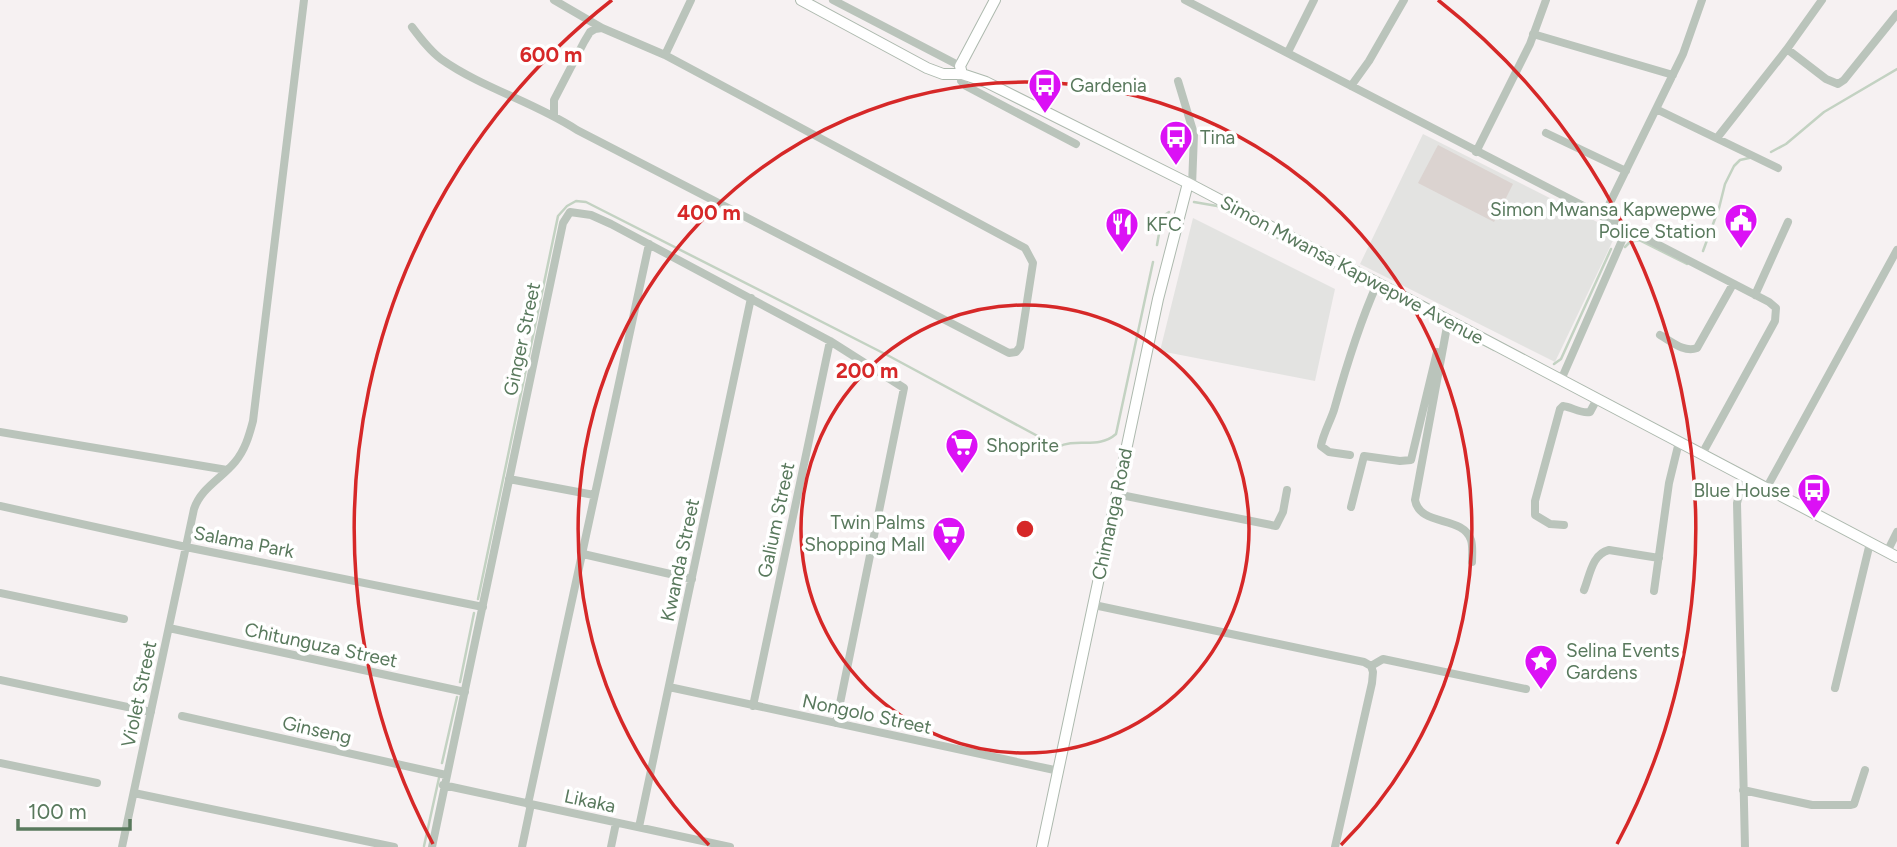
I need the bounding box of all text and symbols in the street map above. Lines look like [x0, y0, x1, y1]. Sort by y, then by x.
text: 600 m [520, 42, 582, 67]
bus stop icon: Gardenia [1026, 66, 1064, 115]
place label: Gardenia [1070, 74, 1147, 97]
bus stop icon: Tina [1157, 118, 1195, 167]
place label: Tina [1200, 126, 1235, 149]
street label: Simon Mwansa Kapwepwe Avenue [1216, 191, 1488, 349]
place label: Simon Mwansa Kapwepwe Police Station [1490, 198, 1716, 243]
text: 400 m [677, 200, 741, 225]
public building icon: Simon Mwansa Kapwepwe Police Station [1722, 201, 1760, 250]
restaurant icon: KFC [1103, 205, 1141, 254]
place label: KFC [1146, 213, 1182, 236]
street label: Ginger Street [499, 280, 545, 398]
text: 200 m [836, 358, 898, 383]
supermarket icon: Shoprite [943, 426, 981, 475]
place label: Shoprite [986, 434, 1059, 457]
street label: Chimanga Road [1087, 446, 1137, 582]
street label: Galium Street [753, 460, 799, 580]
bus stop icon: Blue House [1795, 471, 1833, 520]
place label: Blue House [1693, 479, 1790, 502]
street label: Kwanda Street [656, 496, 704, 624]
place label: Twin Palms Shopping Mall [804, 511, 925, 556]
supermarket icon: Twin Palms Shopping Mall [930, 514, 968, 563]
centre of rings [1013, 517, 1037, 541]
street label: Salama Park [192, 521, 297, 563]
street label: Chitunguza Street [242, 618, 400, 672]
street label: Violet Street [116, 639, 162, 749]
place label: Selina Events Gardens [1566, 639, 1680, 684]
place icon: Selina Events Gardens [1522, 642, 1560, 691]
street label: Nongolo Street [800, 689, 934, 739]
street label: Ginseng [280, 711, 354, 749]
street label: Likaka [562, 784, 618, 818]
scale bar [18, 788, 130, 832]
text: 100 m [28, 799, 87, 824]

